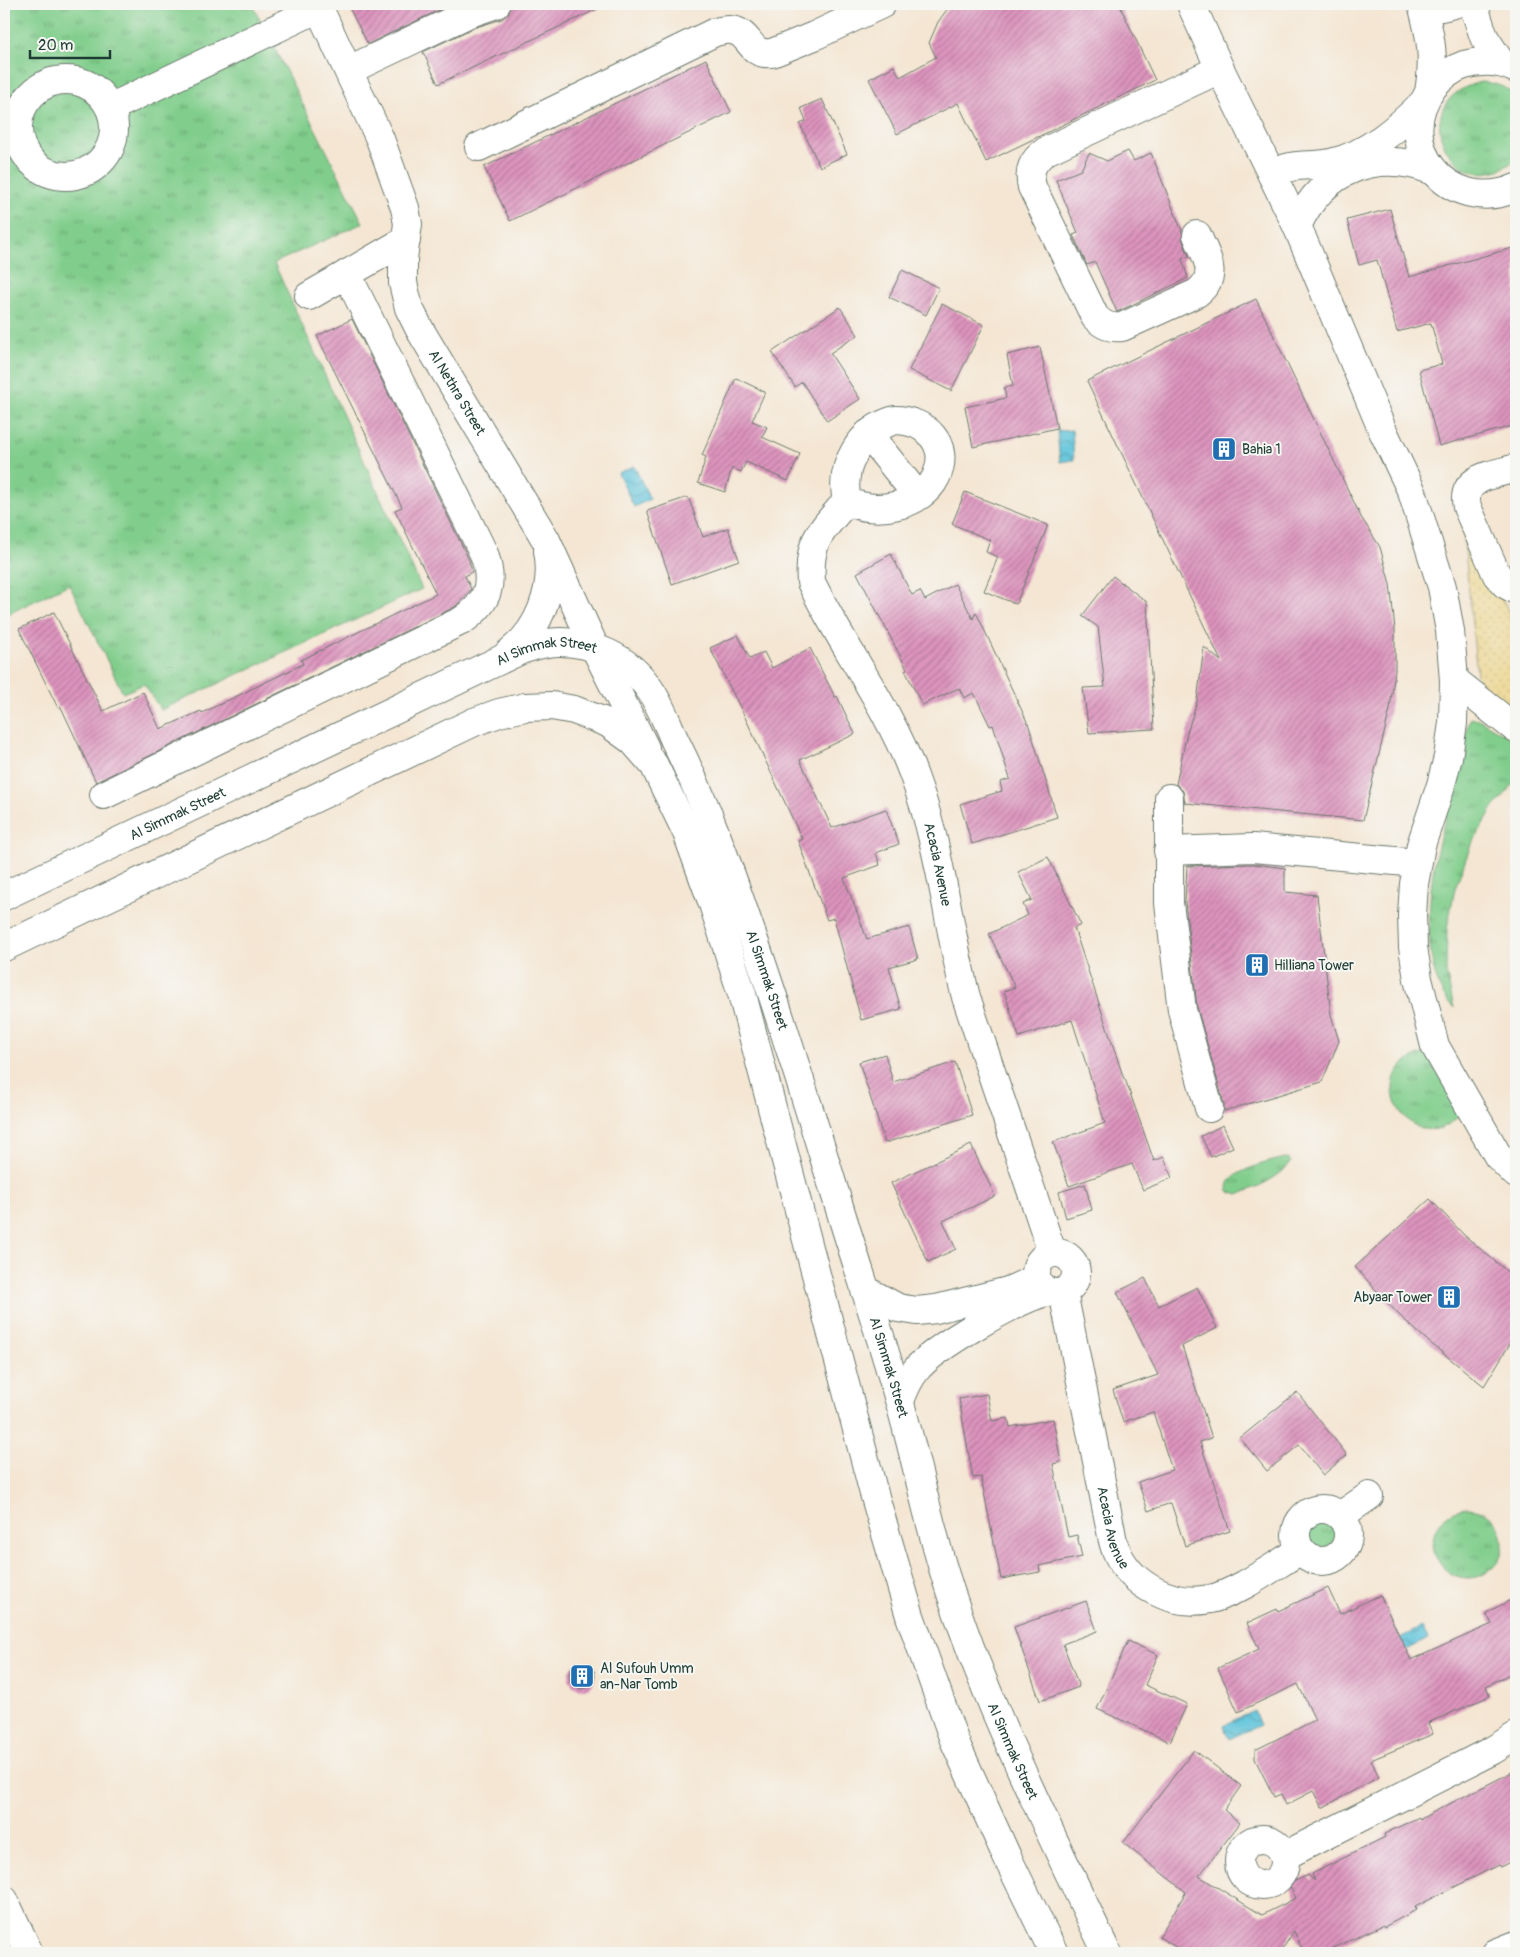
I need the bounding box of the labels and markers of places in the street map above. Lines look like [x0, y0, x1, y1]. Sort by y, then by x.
building icon: Bahia 1 [1211, 436, 1237, 462]
place label: Bahia 1 [1242, 441, 1281, 458]
building icon: Hilliana Tower [1244, 952, 1270, 978]
place label: Hilliana Tower [1274, 957, 1354, 974]
building icon: Abyaar Tower [1436, 1284, 1462, 1310]
place label: Abyaar Tower [1353, 1289, 1432, 1306]
place label: Al Sufouh Umm an-Nar Tomb [600, 1660, 694, 1693]
building icon: Al Sufouh Umm an-Nar Tomb [569, 1663, 595, 1689]

